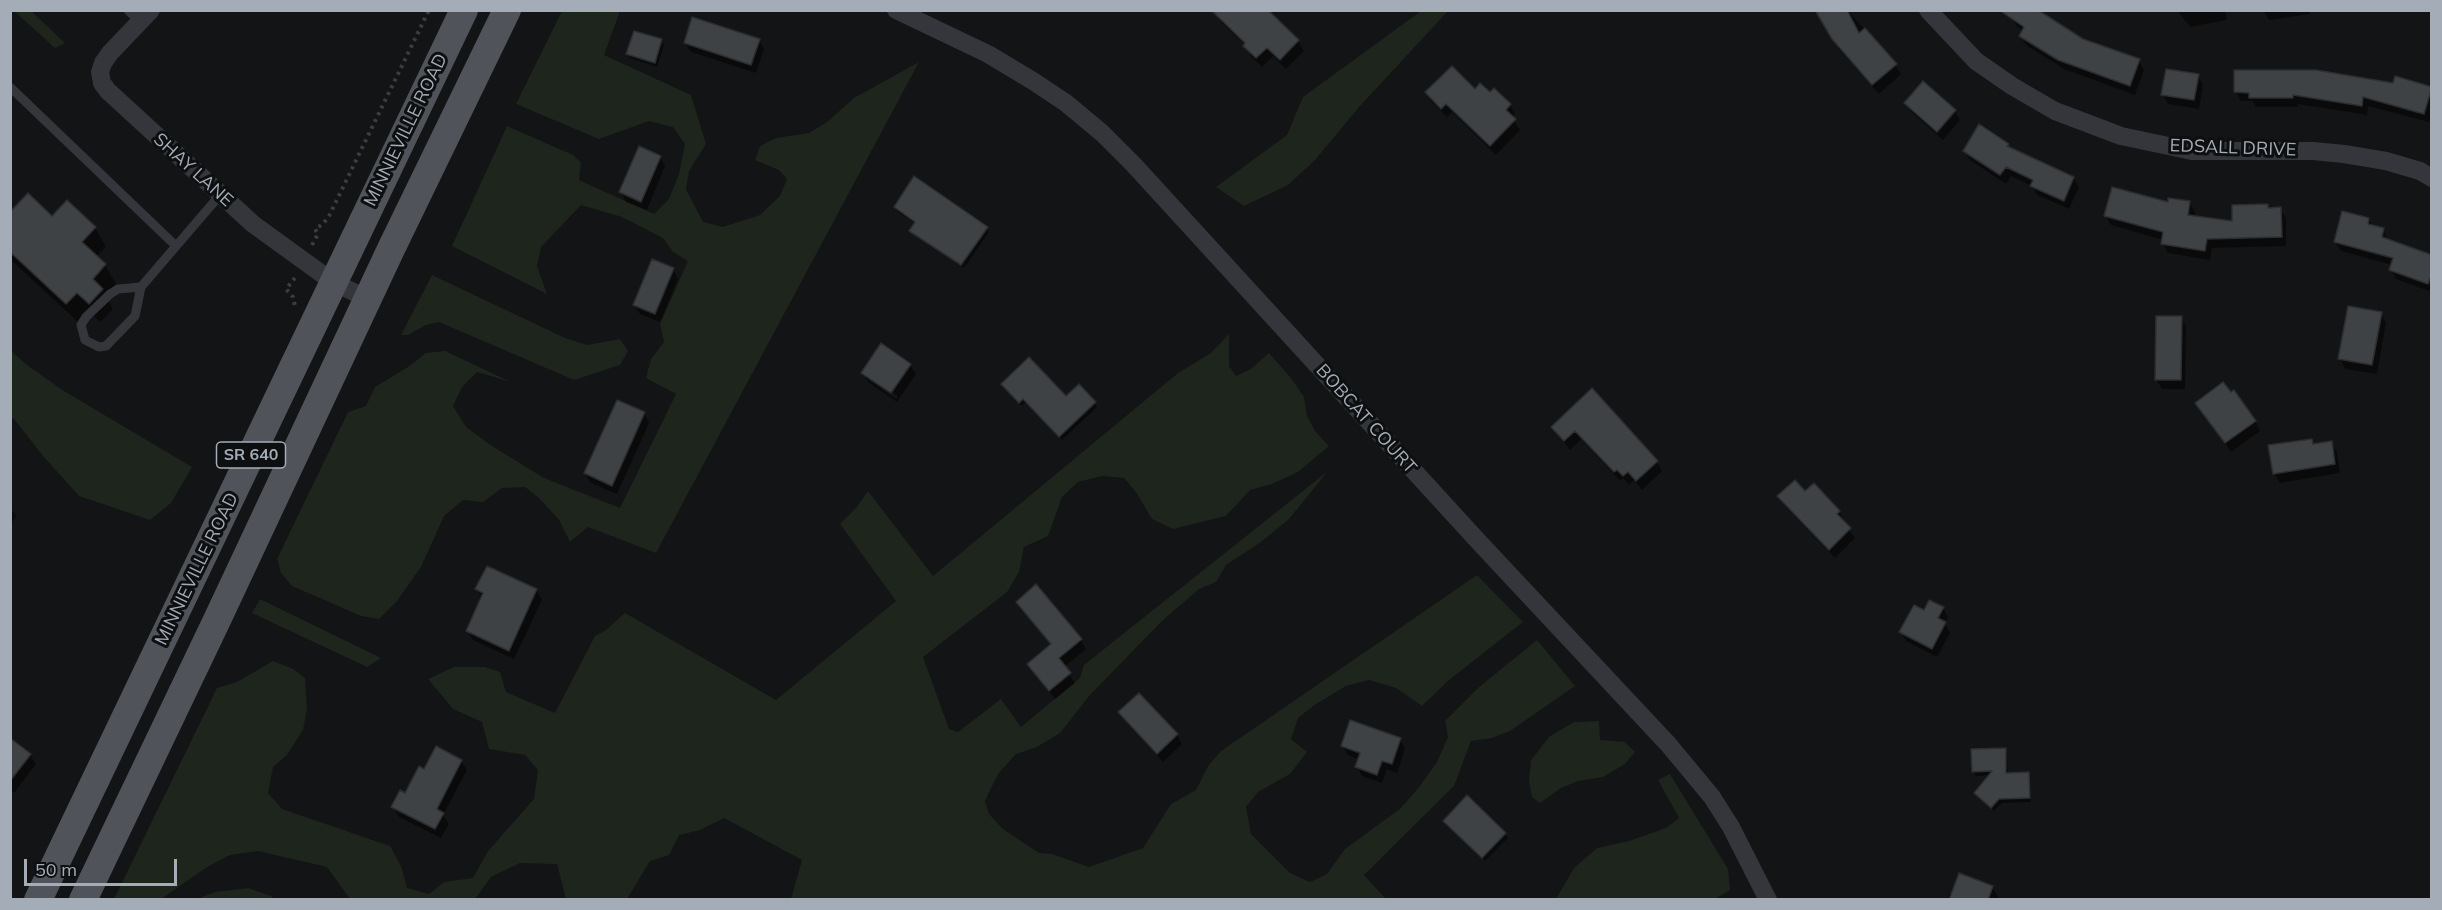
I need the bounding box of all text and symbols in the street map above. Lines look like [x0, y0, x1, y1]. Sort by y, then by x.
street label: MINNIEVILLE ROAD [360, 50, 452, 210]
street label: SHAY LANE [149, 129, 237, 211]
street label: EDSALL DRIVE [2169, 135, 2297, 161]
street label: BOBCAT COURT [1311, 360, 1421, 478]
road number: SR 640 [216, 442, 286, 468]
street label: MINNIEVILLE ROAD [151, 489, 243, 649]
scale bar [27, 847, 180, 885]
text: 50 m [35, 858, 77, 881]

